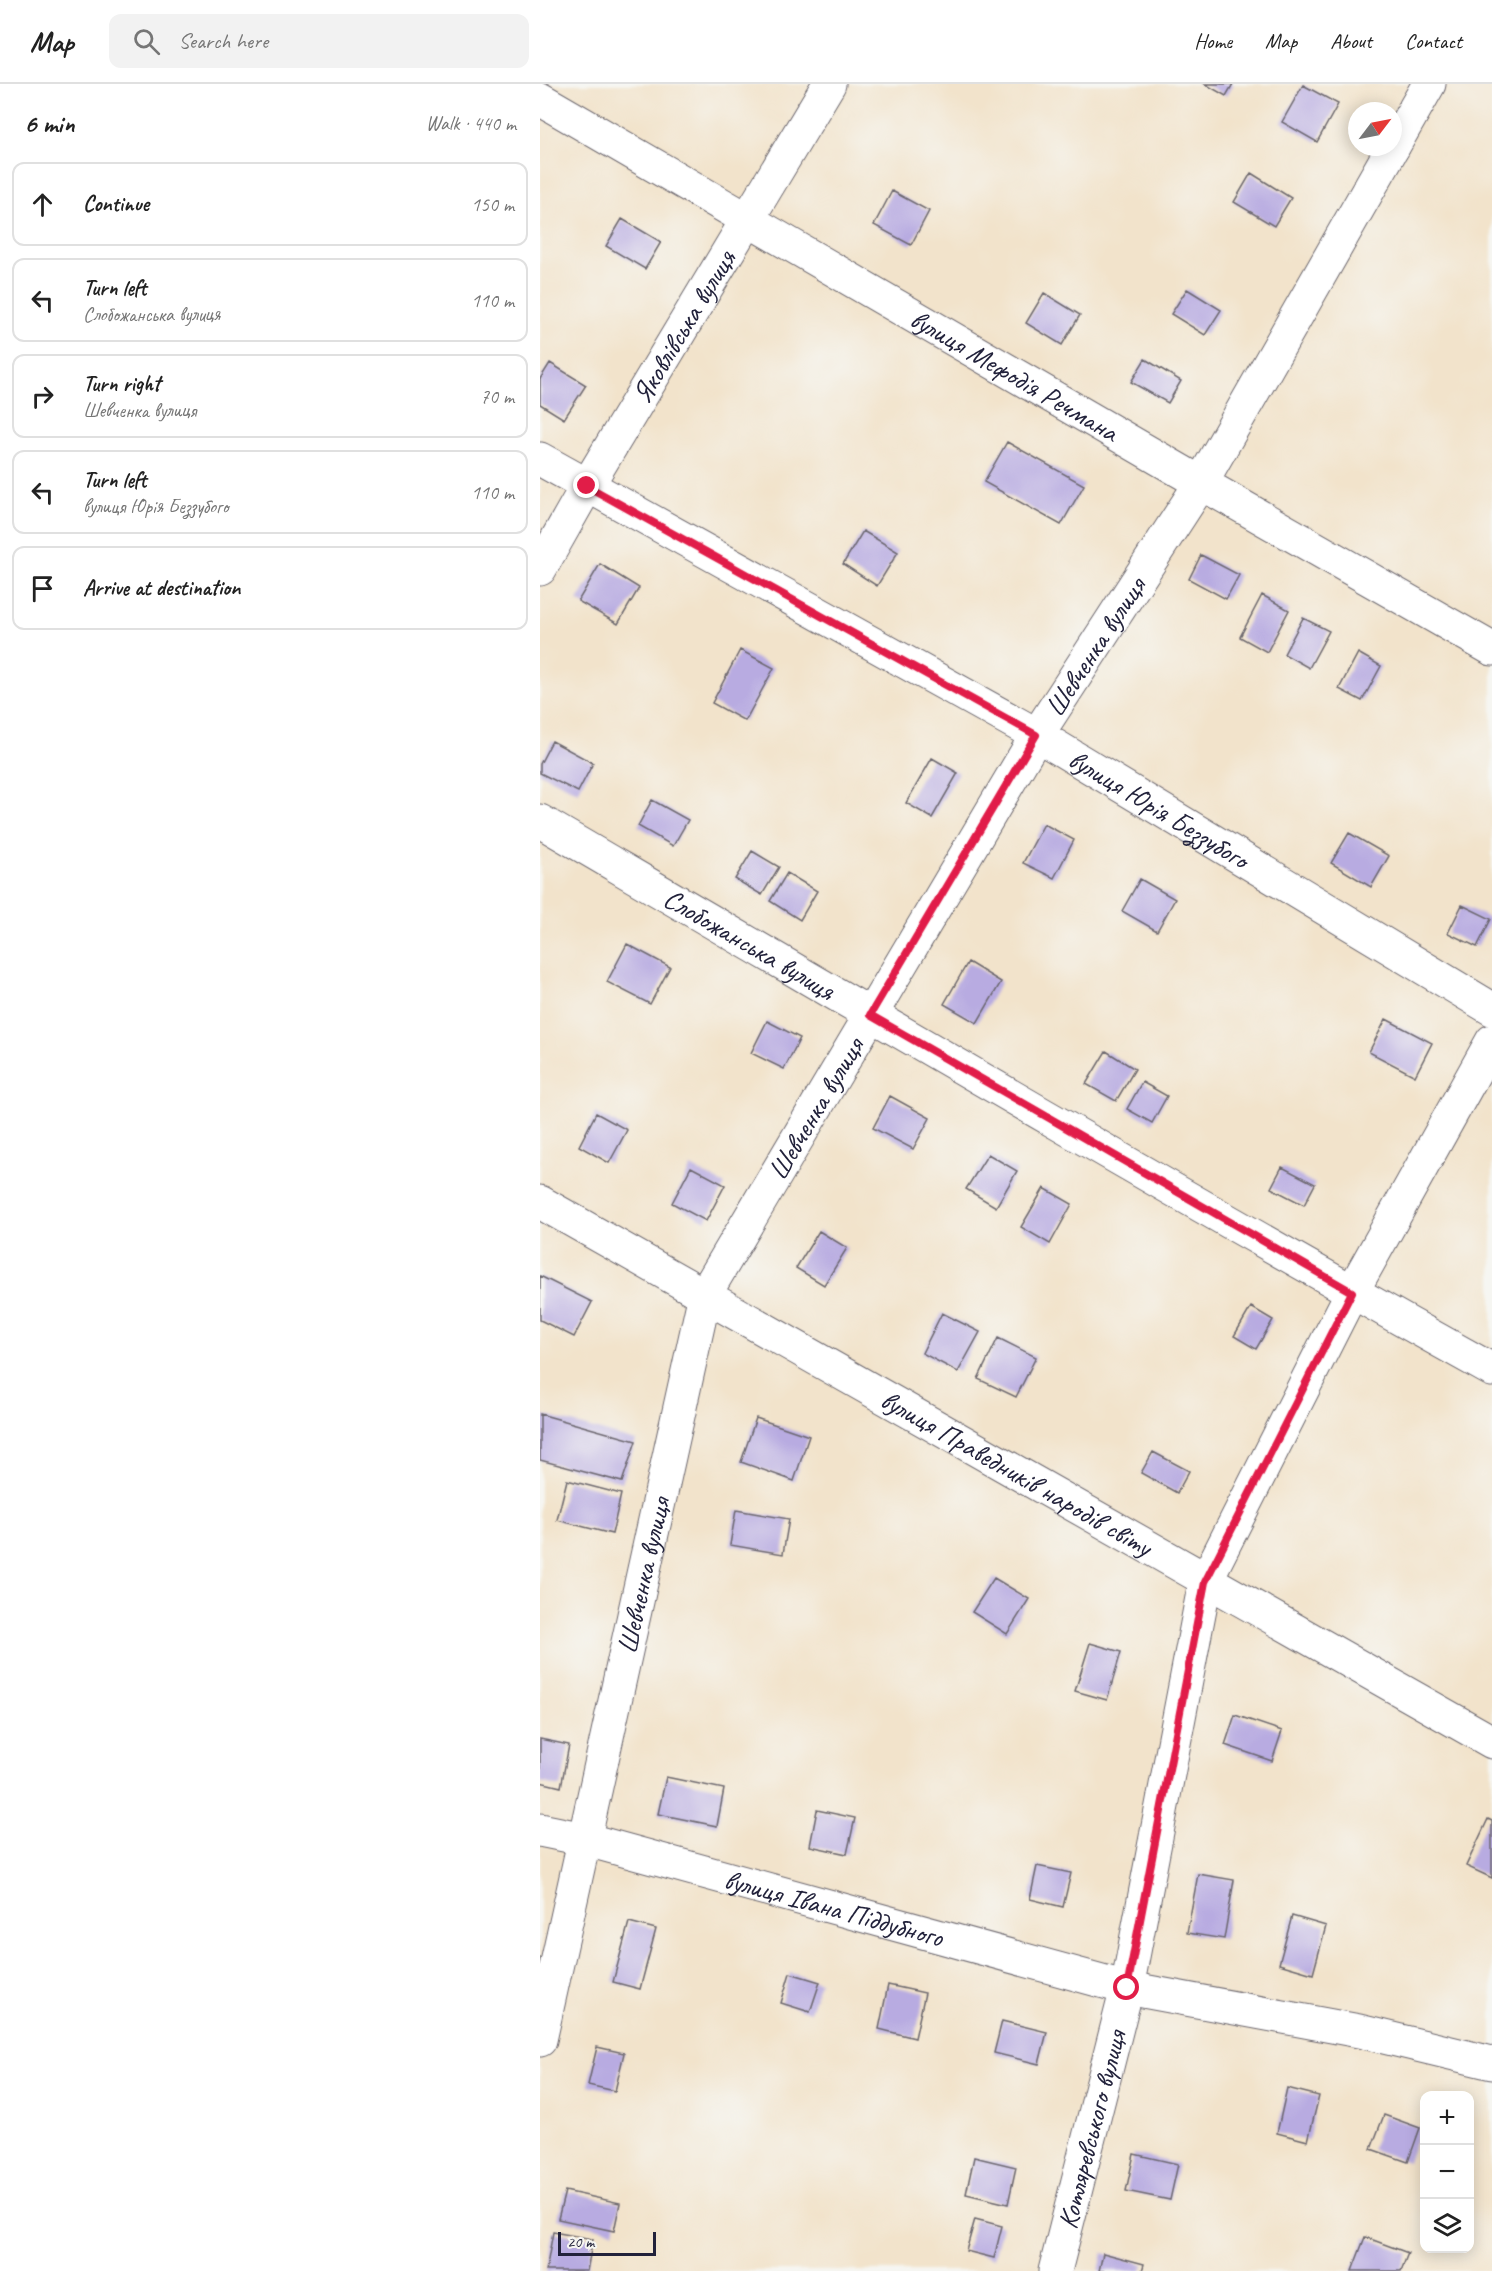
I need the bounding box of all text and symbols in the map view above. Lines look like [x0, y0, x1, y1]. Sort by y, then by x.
search box [109, 14, 529, 68]
text: Map [30, 24, 73, 59]
icon: search [130, 25, 163, 58]
text: Search here [178, 27, 268, 55]
text: Home [1194, 28, 1232, 54]
text: Map [1265, 28, 1297, 54]
text: About [1330, 28, 1372, 54]
text: Contact [1405, 28, 1462, 54]
north arrow [1348, 102, 1402, 156]
text: 6 min [24, 107, 74, 140]
text: Walk · 440 m [426, 111, 516, 136]
icon: ahead [26, 188, 59, 221]
text: Continue [83, 190, 149, 218]
text: 150 m [471, 192, 514, 217]
street label: Яковлівська вулиця [624, 242, 743, 409]
text: Turn left [83, 274, 147, 302]
icon: left [26, 284, 59, 317]
text: 110 m [471, 288, 514, 313]
street label: вулиця Мефодія Речмана [904, 301, 1127, 450]
text: Слобожанська вулиця [83, 302, 220, 327]
text: Turn right [83, 370, 160, 398]
icon: right [26, 380, 59, 413]
text: 70 m [480, 384, 514, 409]
text: Шевченка вулиця [83, 398, 196, 423]
text: Turn left [83, 466, 147, 494]
route end [573, 472, 599, 498]
icon: left [26, 476, 59, 509]
text: 110 m [471, 480, 514, 505]
text: вулиця Юрія Беззубого [83, 494, 229, 519]
street label: Шевченка вулиця [1037, 568, 1154, 722]
icon: arrive [26, 572, 59, 605]
text: Arrive at destination [83, 574, 240, 602]
street label: вулиця Юрія Беззубого [1063, 741, 1258, 878]
street label: Слобожанська вулиця [658, 880, 842, 1008]
street label: Шевченка вулиця [760, 1029, 872, 1186]
street label: вулиця Праведників народів світу [875, 1381, 1160, 1565]
street label: Шевченка вулиця [609, 1491, 678, 1657]
street label: вулиця Івана Піддубного [721, 1861, 949, 1955]
route start [1113, 1974, 1139, 2000]
street label: Котляревського вулиця [1049, 2025, 1134, 2232]
map controls [1420, 2091, 1474, 2253]
button: + [1420, 2091, 1474, 2145]
button: − [1420, 2145, 1474, 2199]
button: layers [1420, 2199, 1474, 2253]
scale bar [558, 2229, 656, 2256]
text: 20 m [567, 2232, 594, 2252]

